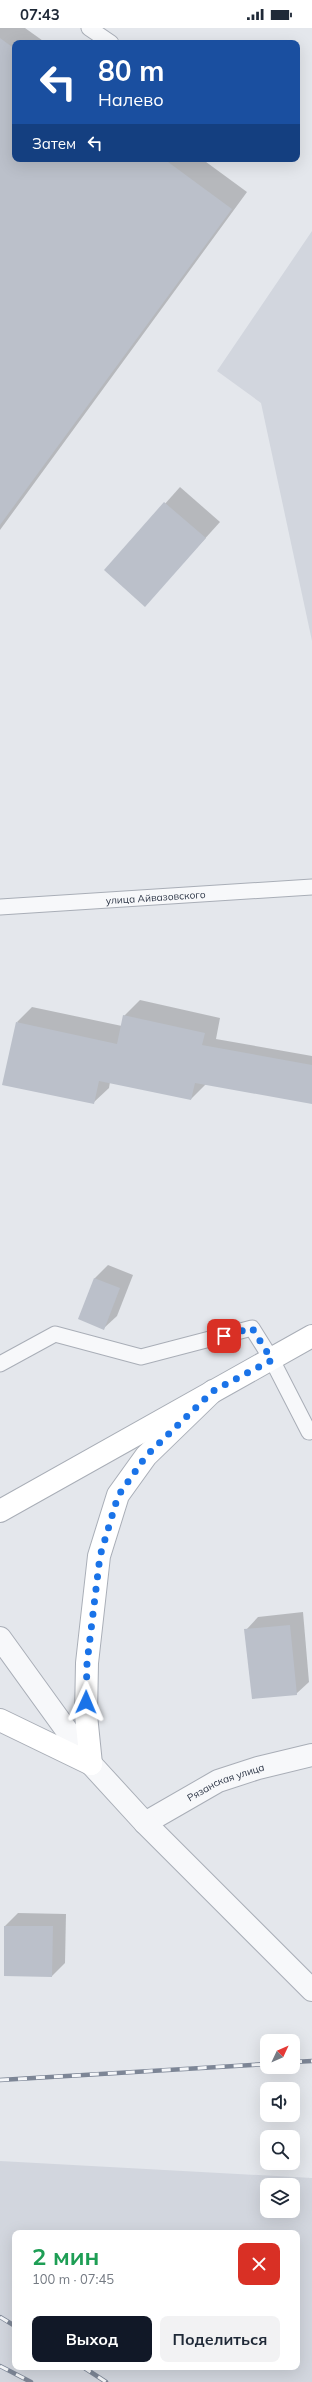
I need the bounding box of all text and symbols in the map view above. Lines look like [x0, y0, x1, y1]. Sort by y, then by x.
text: 07:43 [20, 5, 60, 24]
text: 80 m [98, 53, 164, 88]
icon: left [32, 56, 84, 108]
text: Налево [98, 88, 164, 111]
icon: left [84, 132, 106, 154]
text: Затем [32, 134, 76, 153]
street label: улица Айвазовского [105, 888, 206, 907]
pin [207, 1319, 241, 1353]
icon: arrive [213, 1325, 235, 1347]
position arrow [65, 1681, 107, 1723]
street label: Рязанская улица [185, 1761, 266, 1804]
north arrow [260, 2034, 300, 2074]
map controls [260, 2034, 300, 2218]
button: sound [260, 2082, 300, 2122]
button: search [260, 2130, 300, 2170]
button: layers [260, 2178, 300, 2218]
text: 2 мин [32, 2241, 99, 2271]
button: close [238, 2243, 280, 2285]
text: 100 m · 07:45 [32, 2271, 114, 2287]
button: Выход [32, 2316, 152, 2362]
button: Поделиться [160, 2316, 280, 2362]

